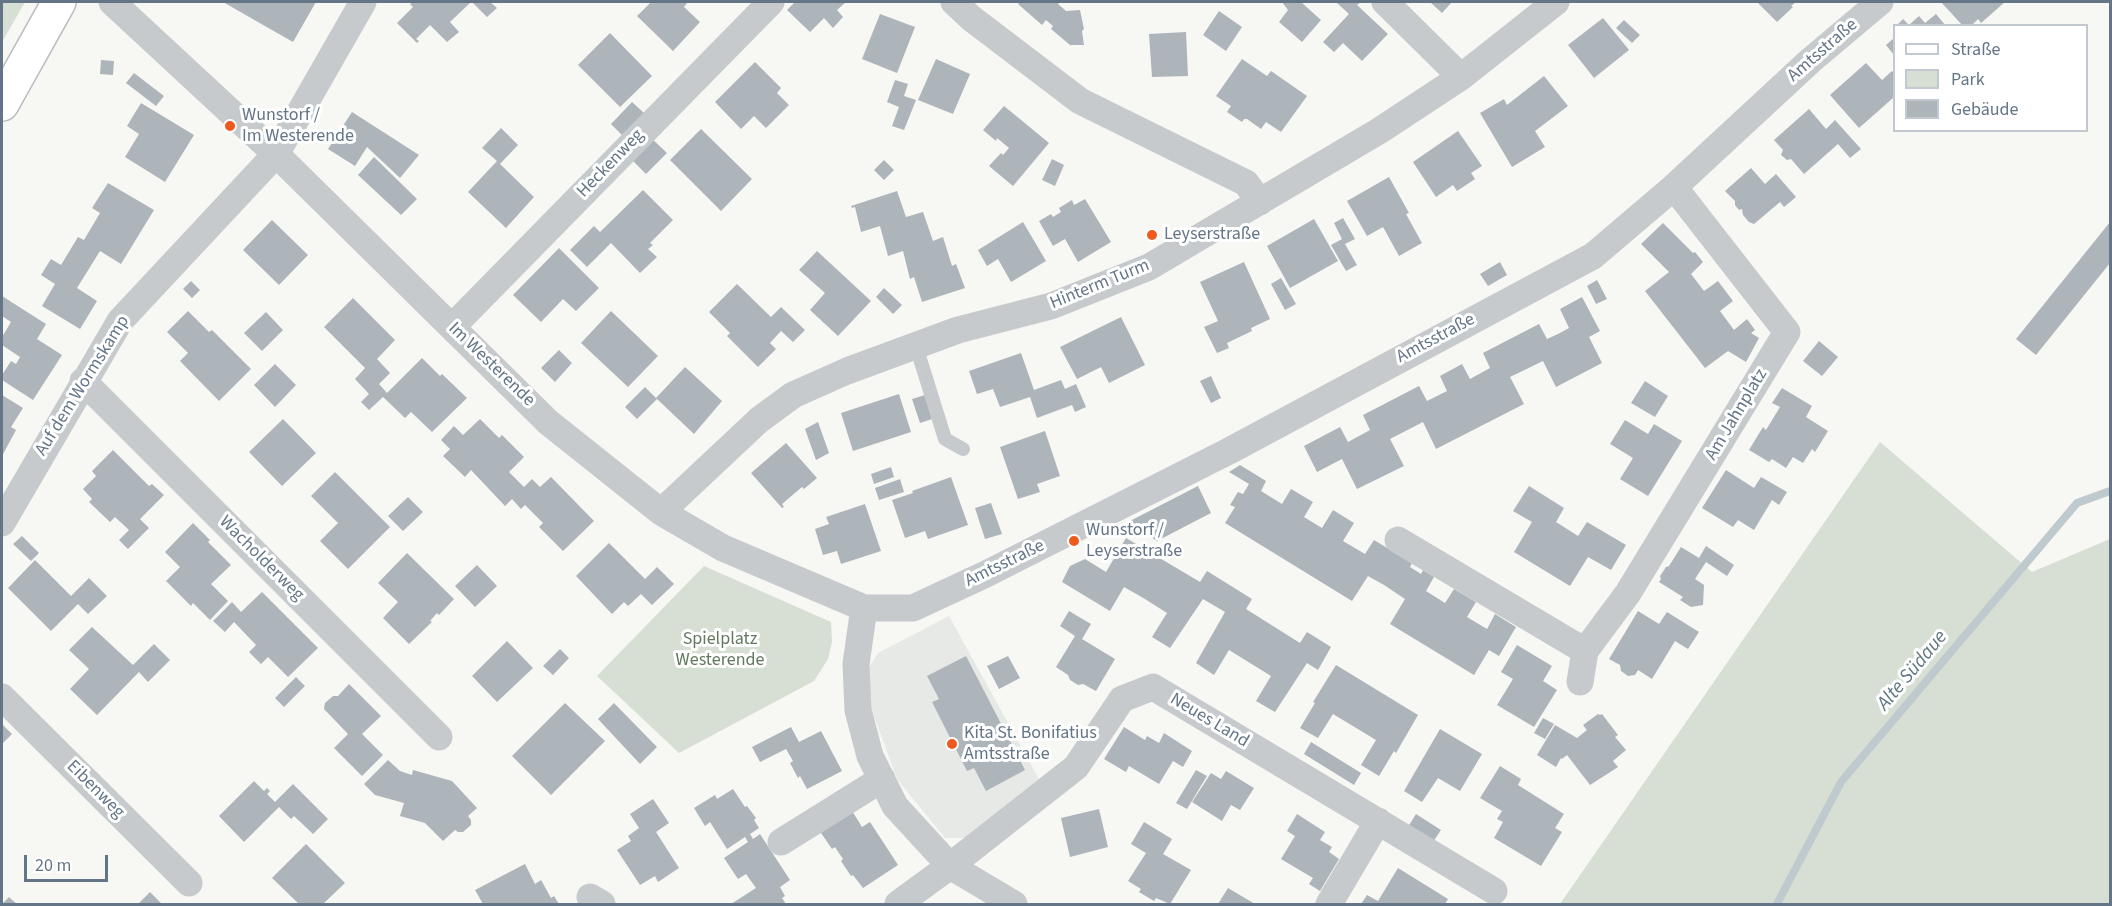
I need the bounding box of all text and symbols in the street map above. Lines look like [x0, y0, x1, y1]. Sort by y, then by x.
street label: Amtsstraße [1784, 15, 1862, 87]
legend [1893, 24, 2088, 132]
text: Straße [1951, 37, 2000, 62]
text: Park [1951, 67, 1985, 92]
text: Gebäude [1951, 97, 2019, 122]
place label: Wunstorf / Im Westerende [242, 105, 354, 148]
marker: Wunstorf / Im Westerende [223, 119, 237, 133]
street label: Heckenweg [573, 125, 649, 203]
place label: Leyserstraße [1164, 224, 1260, 246]
marker: Leyserstraße [1145, 228, 1159, 242]
street label: Hinterm Turm [1047, 255, 1153, 315]
street label: Amtsstraße [1393, 309, 1479, 369]
street label: Auf dem Wormskamp [31, 312, 135, 460]
street label: Im Westerende [443, 318, 539, 412]
street label: Am Jahnplatz [1701, 365, 1773, 465]
street label: Wacholderweg [214, 512, 308, 606]
place label: Wunstorf / Leyserstraße [1086, 520, 1182, 562]
marker: Wunstorf / Leyserstraße [1067, 534, 1081, 548]
street label: Amtsstraße [962, 536, 1048, 592]
water label: Alte Südaue [1873, 626, 1953, 716]
park label: Spielplatz Westerende [676, 629, 764, 672]
street label: Neues Land [1166, 689, 1252, 753]
place label: Kita St. Bonifatius Amtsstraße [964, 723, 1097, 766]
marker: Kita St. Bonifatius Amtsstraße [945, 737, 959, 751]
street label: Eibenweg [61, 756, 129, 824]
scale bar [27, 843, 111, 881]
text: 20 m [35, 853, 71, 878]

